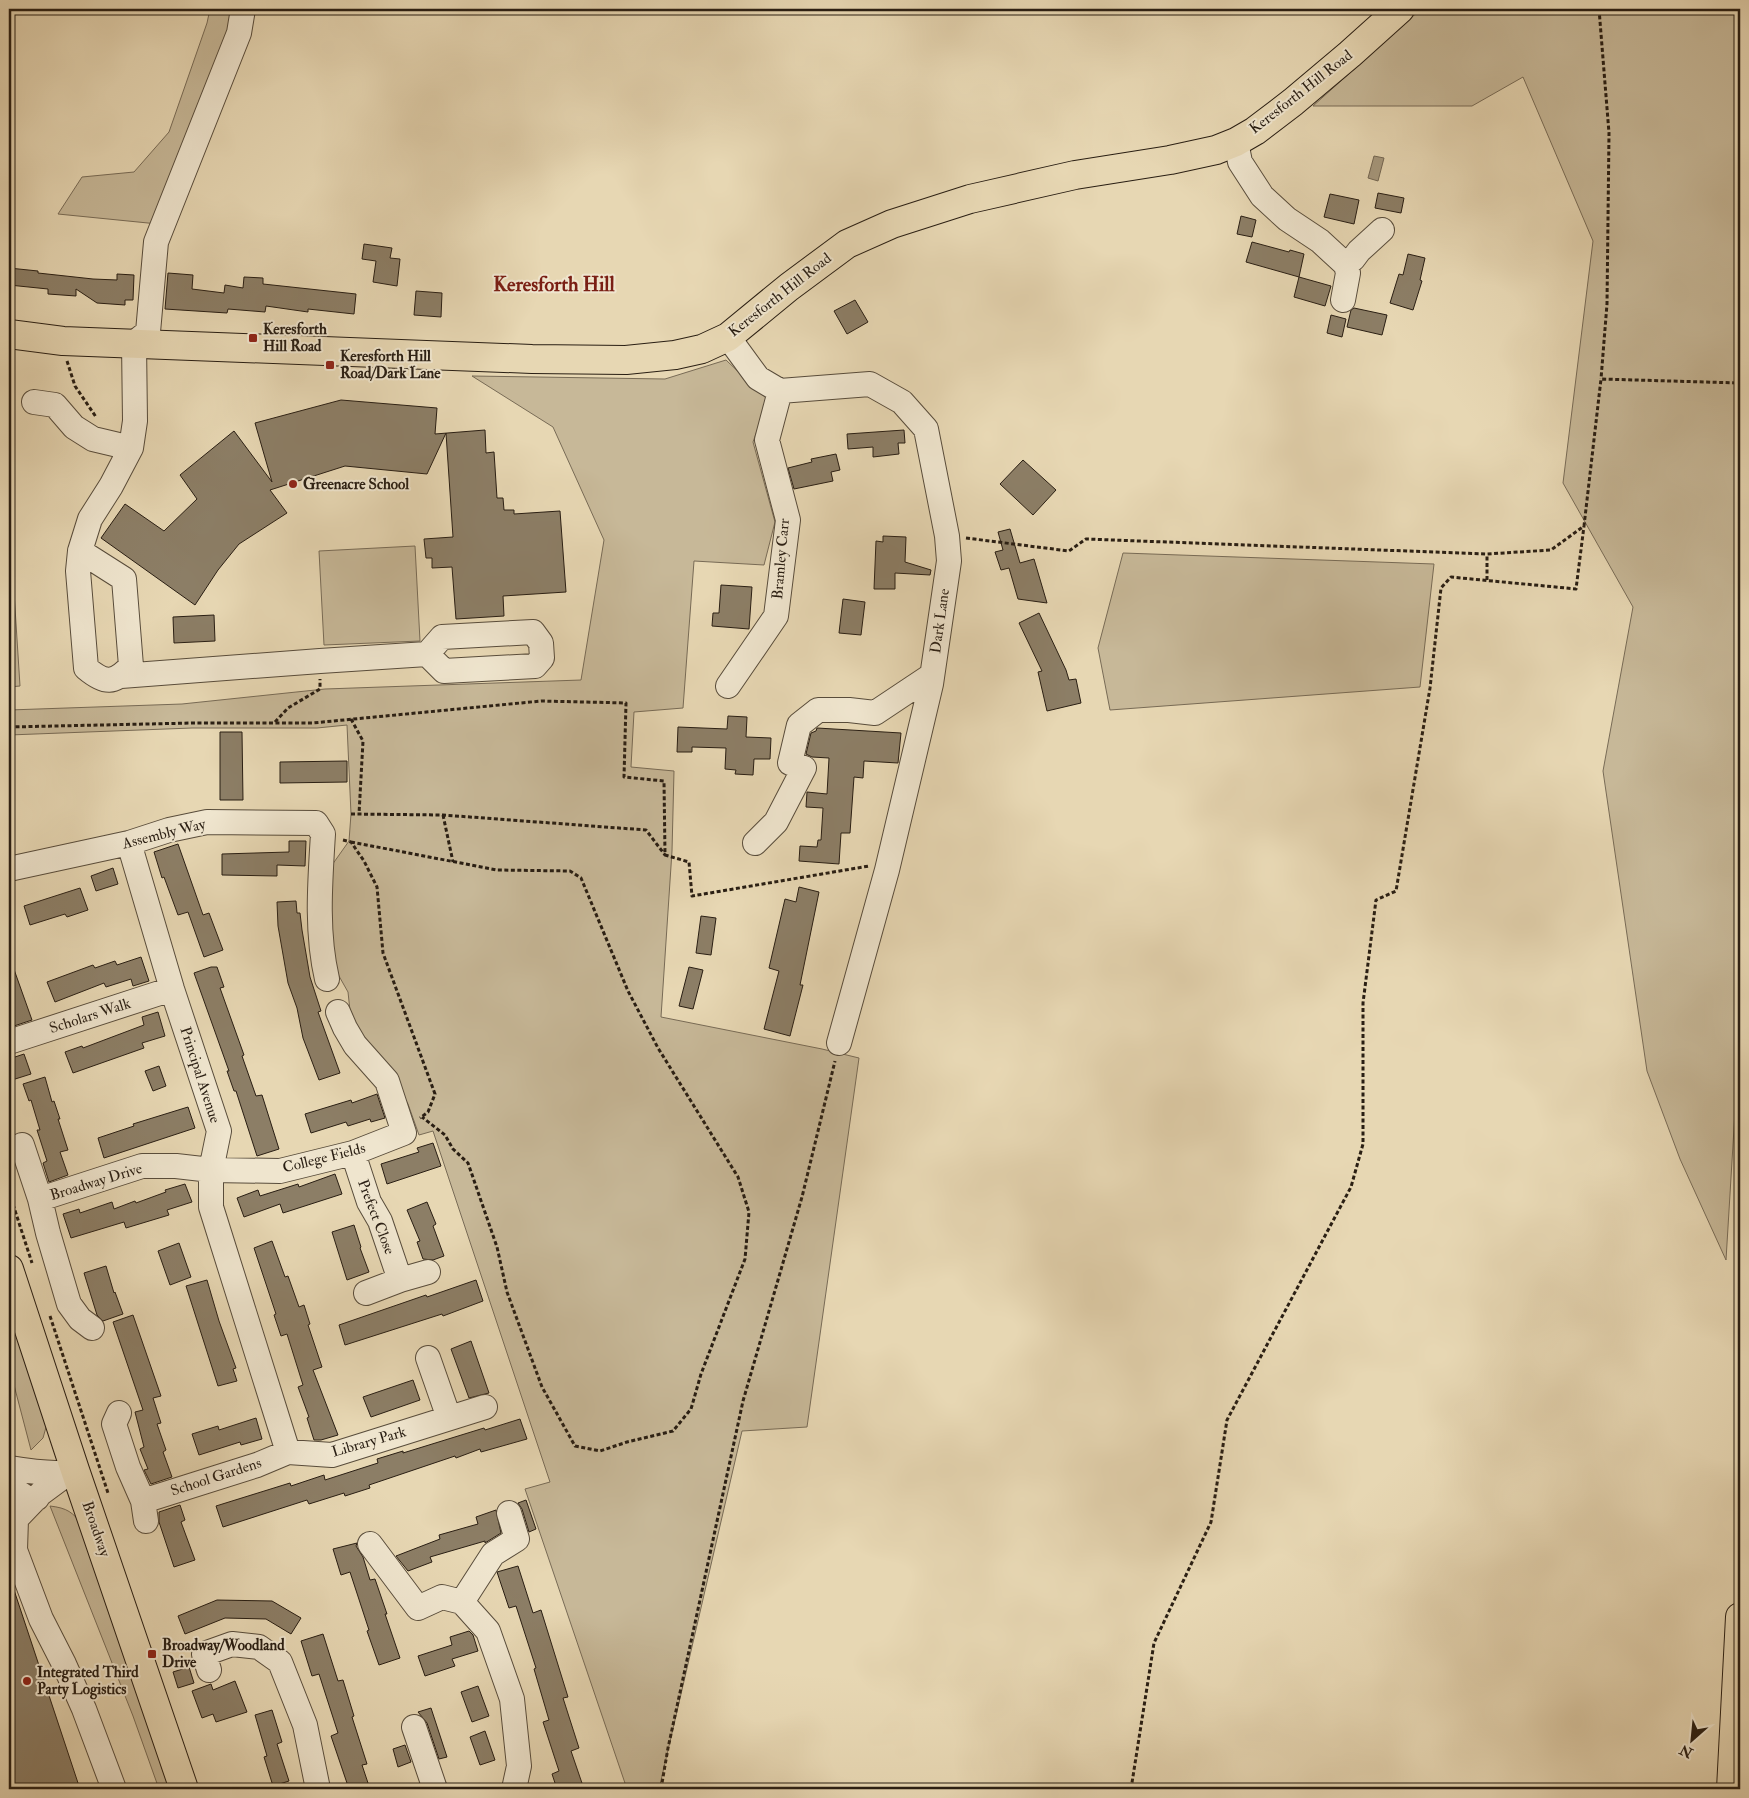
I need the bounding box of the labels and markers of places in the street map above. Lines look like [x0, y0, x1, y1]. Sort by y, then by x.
place label: Keresforth Hill Road [263, 320, 327, 356]
marker: Keresforth Hill Road [247, 332, 259, 344]
place label: Keresforth Hill Road/Dark Lane [340, 347, 441, 383]
marker: Keresforth Hill Road/Dark Lane [324, 359, 336, 371]
place label: Greenacre School [303, 475, 409, 494]
marker: Greenacre School [287, 478, 299, 490]
place label: Broadway/Woodland Drive [162, 1636, 285, 1672]
marker: Broadway/Woodland Drive [146, 1648, 158, 1660]
place label: Integrated Third Party Logistics [37, 1663, 139, 1700]
marker: Integrated Third Party Logistics [21, 1675, 33, 1687]

